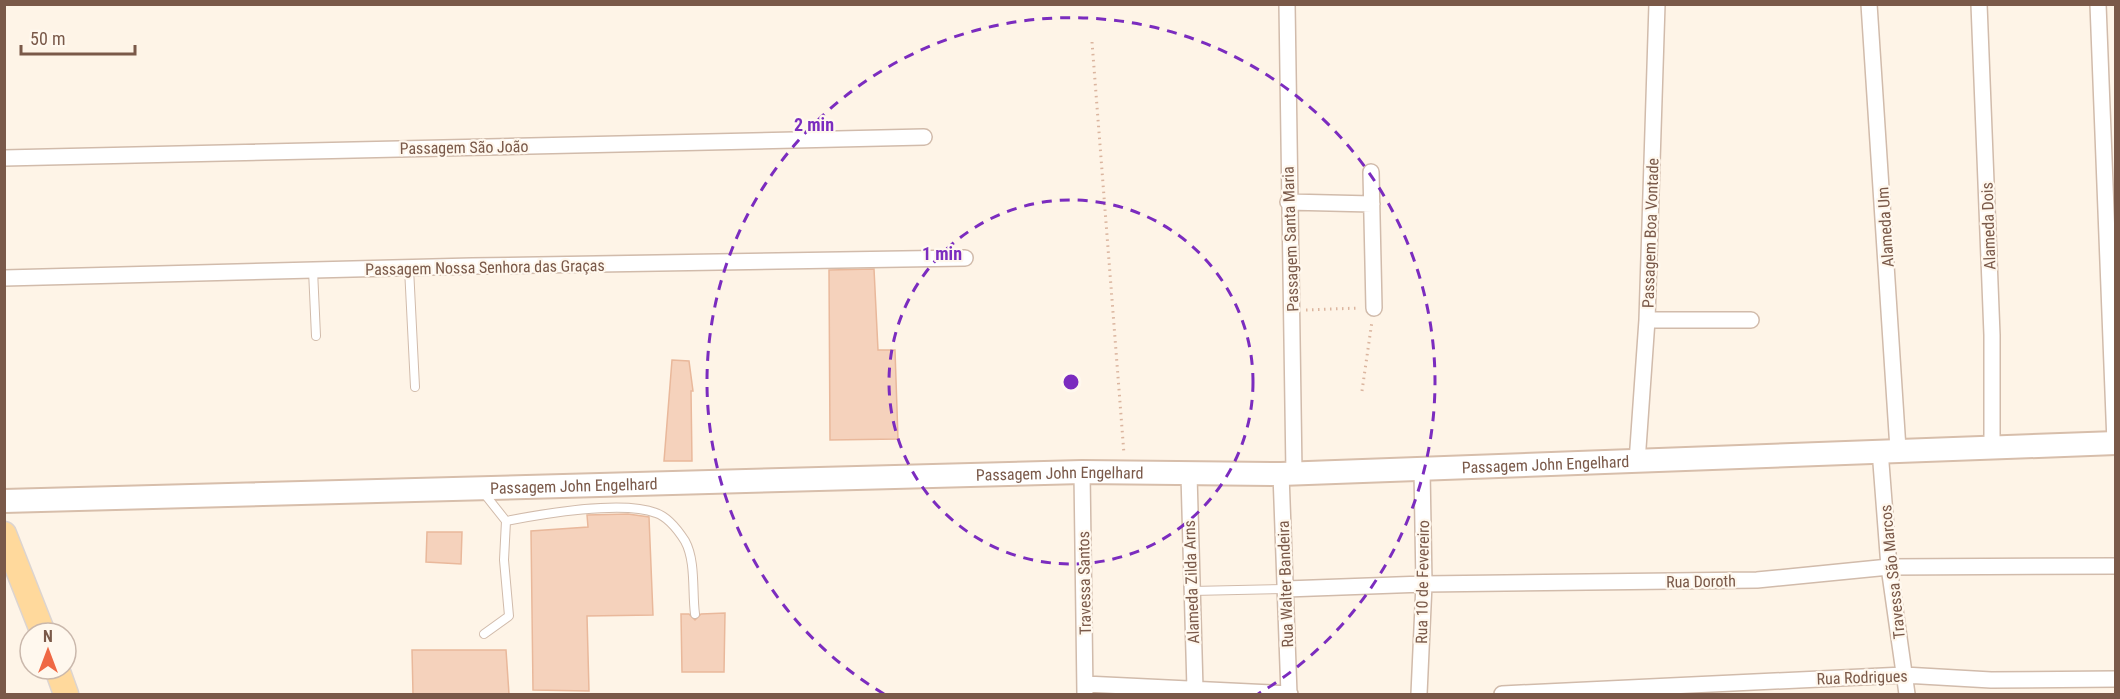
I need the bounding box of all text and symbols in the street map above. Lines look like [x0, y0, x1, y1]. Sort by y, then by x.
scale bar [21, 18, 135, 56]
text: 50 m [30, 28, 65, 49]
text: 2 min [794, 114, 834, 135]
street label: Passagem São João [399, 137, 529, 158]
street label: Passagem Boa Vontade [1638, 158, 1663, 308]
street label: Passagem Santa Maria [1278, 166, 1303, 312]
street label: Alameda Dois [1977, 182, 2000, 270]
street label: Alameda Um [1873, 186, 1898, 268]
text: 1 min [922, 243, 962, 264]
street label: Passagem Nossa Senhora das Graças [365, 256, 605, 279]
centre of rings [1061, 372, 1081, 392]
street label: Passagem John Engelhard [1461, 452, 1630, 477]
street label: Passagem John Engelhard [976, 463, 1143, 485]
street label: Passagem John Engelhard [490, 474, 658, 498]
street label: Travessa São Marcos [1876, 504, 1909, 640]
street label: Alameda Zilda Arns [1180, 520, 1203, 644]
street label: Rua Walter Bandeira [1274, 520, 1297, 648]
street label: Rua 10 de Fevereiro [1412, 520, 1433, 644]
street label: Travessa Santos [1074, 531, 1095, 635]
street label: Rua Doroth [1666, 571, 1736, 592]
north arrow [18, 621, 78, 681]
text: N [43, 627, 53, 646]
street label: Rua Rodrigues [1816, 666, 1908, 689]

